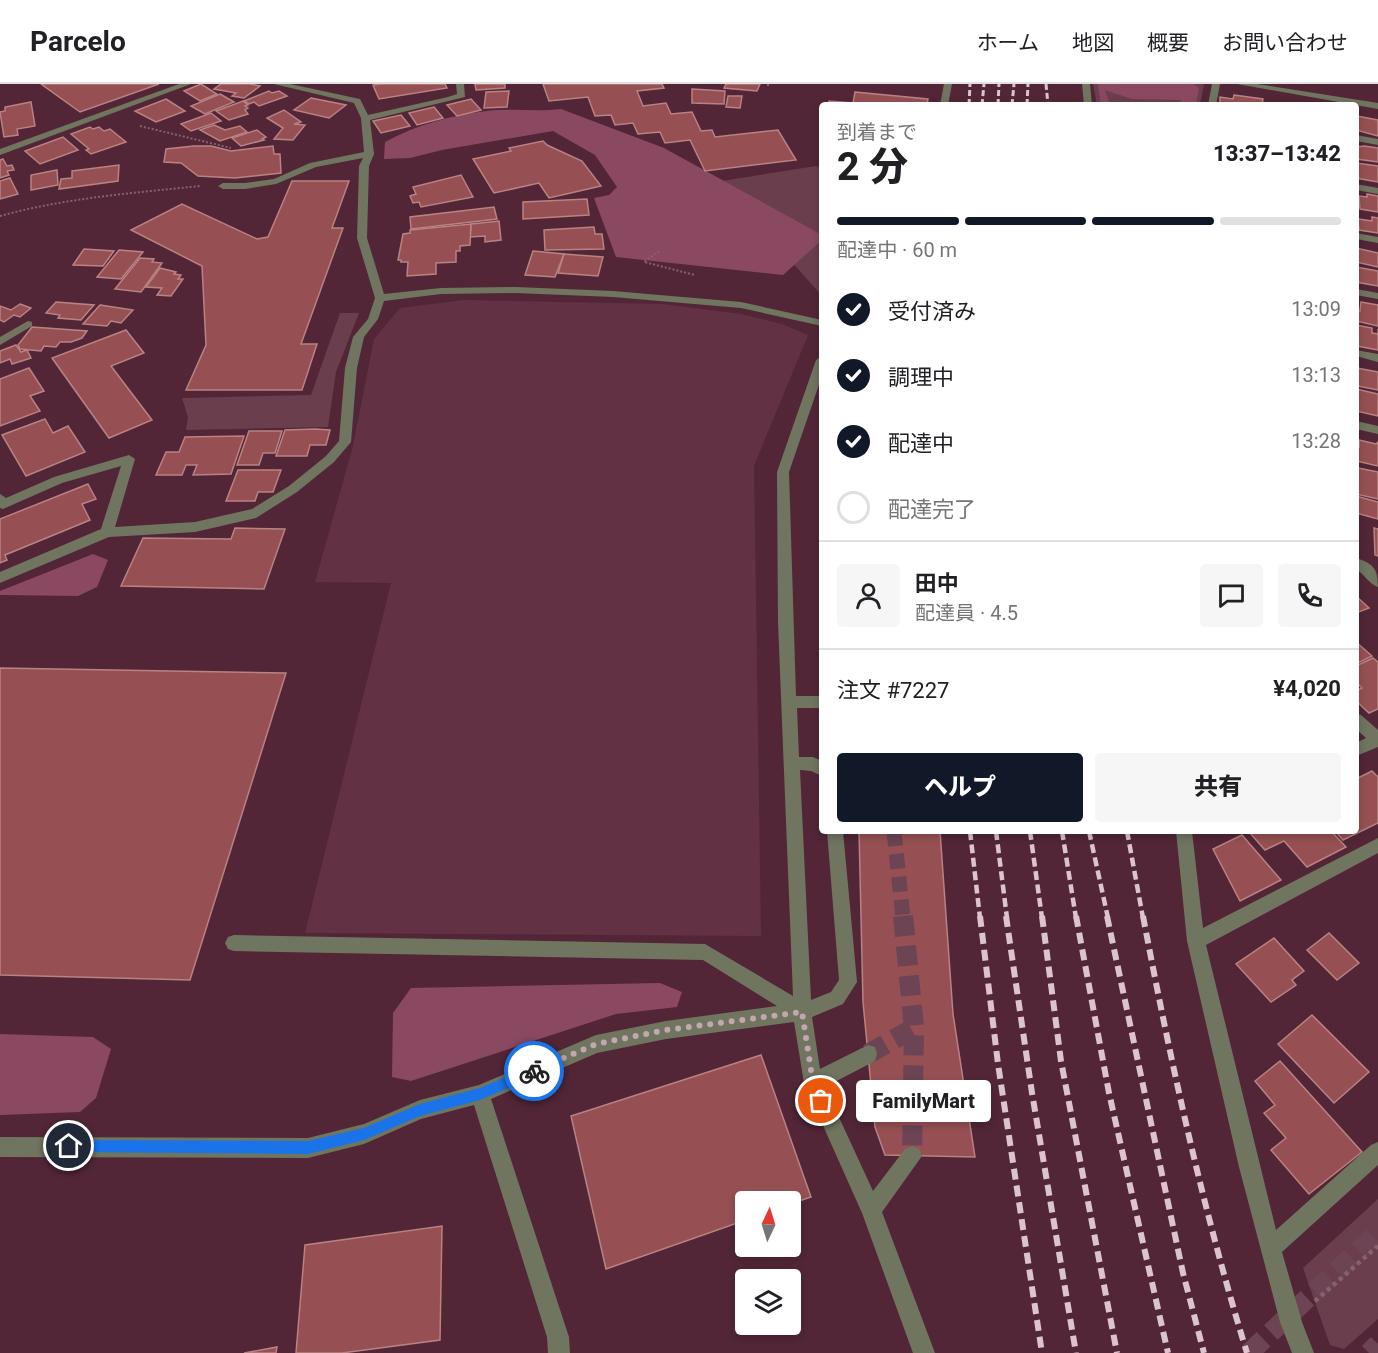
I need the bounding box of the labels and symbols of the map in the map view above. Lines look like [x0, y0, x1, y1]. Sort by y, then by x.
courier [504, 1041, 564, 1101]
pin [795, 1075, 846, 1126]
callout: FamilyMart [857, 1080, 992, 1122]
pin [43, 1120, 94, 1171]
north arrow [735, 1191, 801, 1257]

